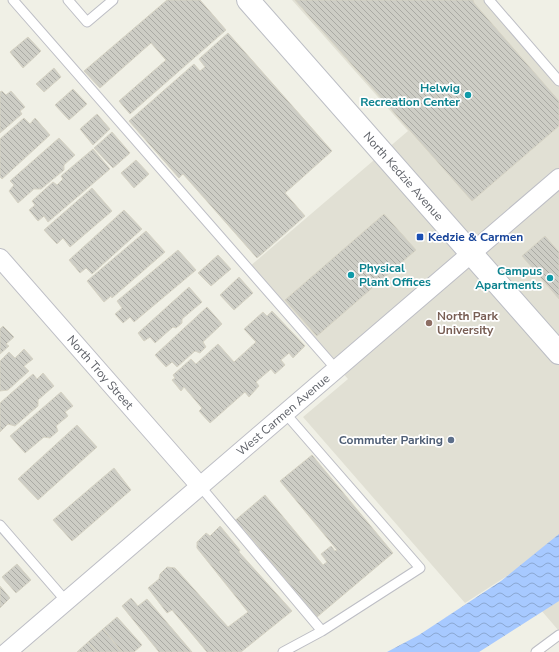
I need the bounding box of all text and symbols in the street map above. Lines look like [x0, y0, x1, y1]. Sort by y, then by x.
place label: Helwig Recreation Center [360, 80, 460, 110]
marker: Helwig Recreation Center [463, 90, 473, 100]
street label: North Kedzie Avenue [360, 128, 447, 224]
place label: Kedzie & Carmen [428, 229, 523, 245]
marker: Kedzie & Carmen [415, 232, 425, 242]
place label: Physical Plant Offices [359, 260, 431, 290]
place label: Campus Apartments [475, 263, 542, 293]
marker: Physical Plant Offices [346, 270, 356, 280]
marker: Campus Apartments [545, 273, 555, 283]
place label: North Park University [437, 308, 499, 338]
marker: North Park University [424, 318, 434, 328]
street label: North Troy Street [63, 332, 138, 413]
street label: West Carmen Avenue [233, 370, 333, 459]
place label: Commuter Parking [339, 432, 443, 448]
marker: Commuter Parking [446, 435, 456, 445]

